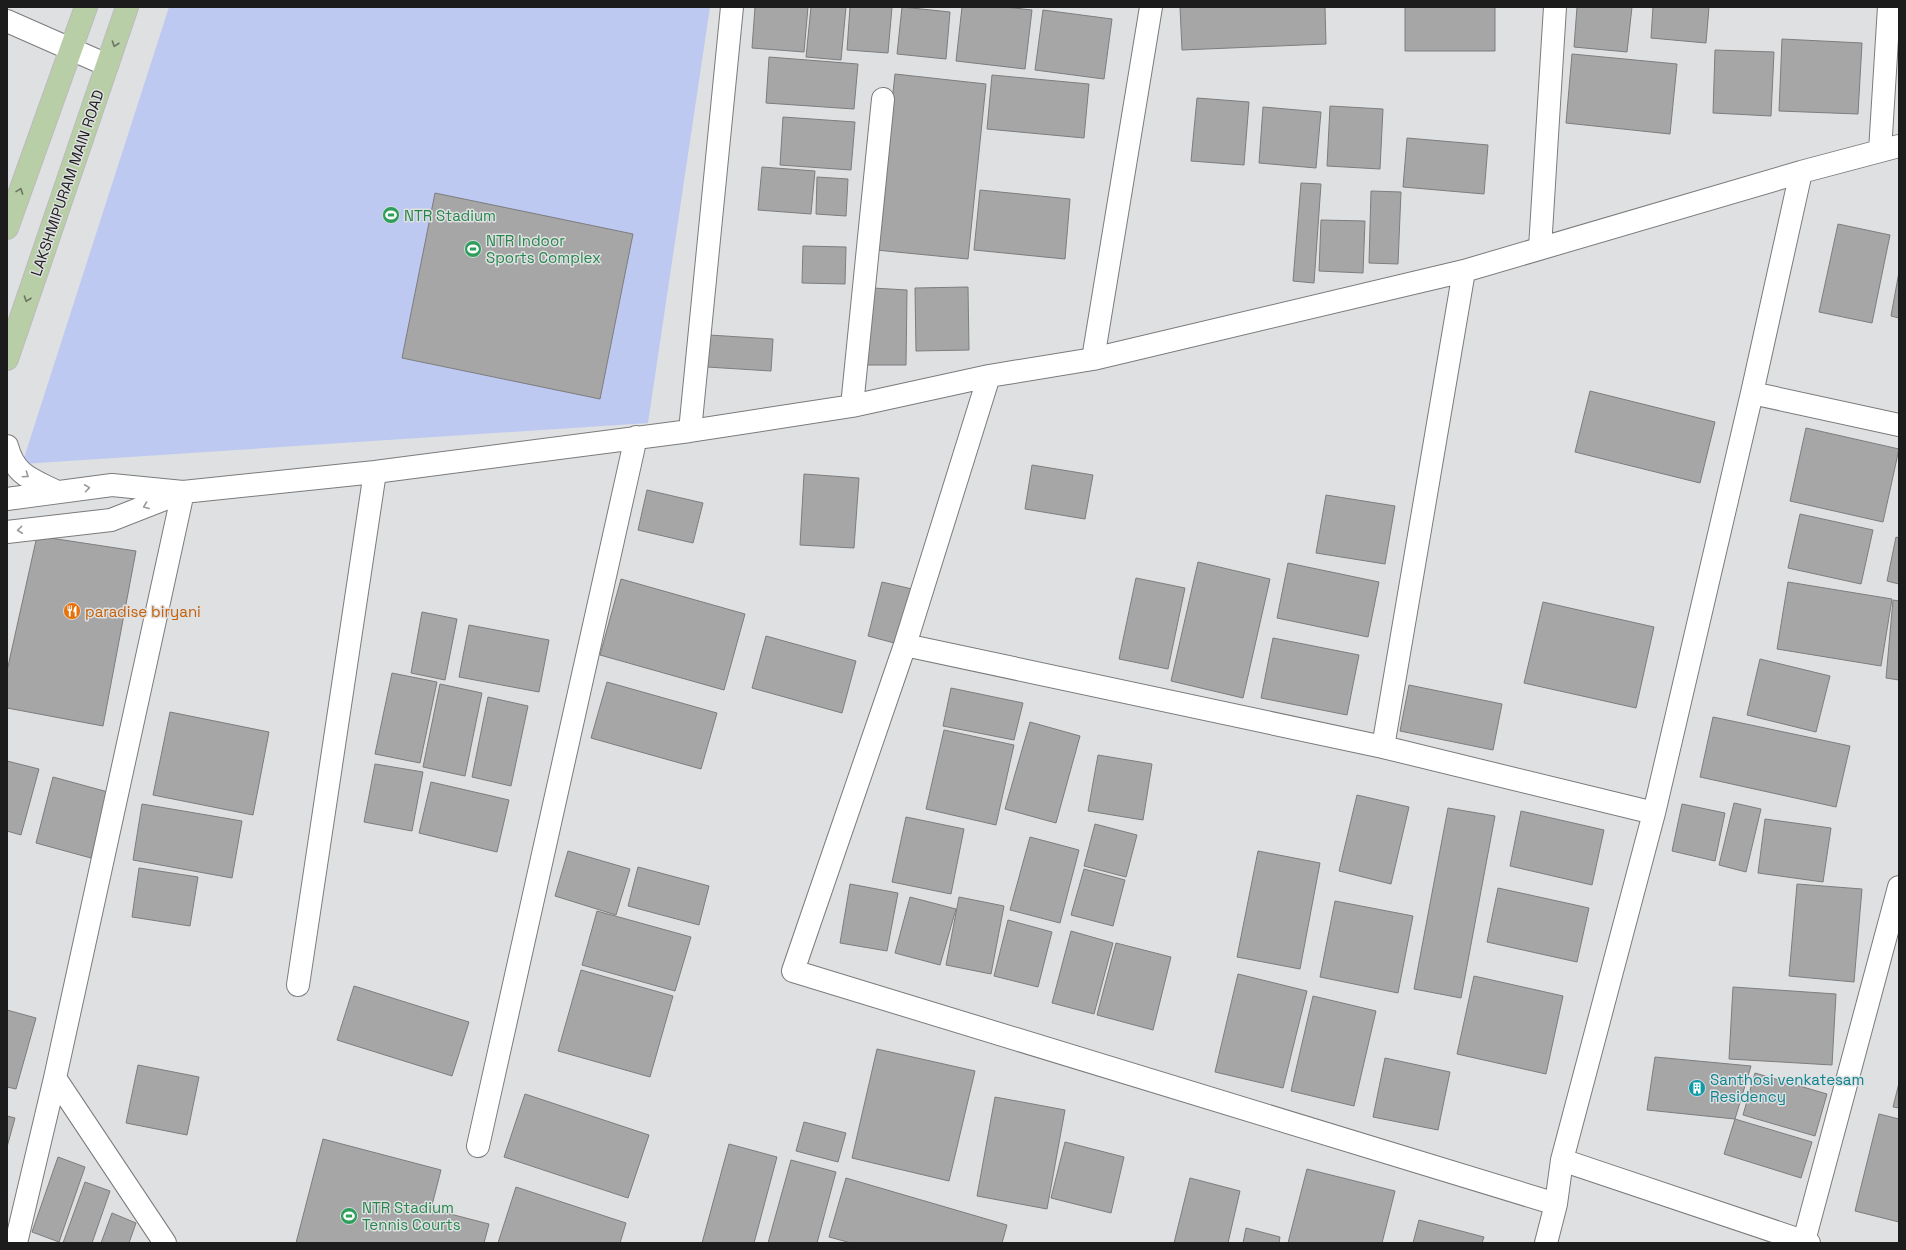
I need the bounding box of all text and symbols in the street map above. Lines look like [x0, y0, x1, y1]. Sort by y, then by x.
one-way arrow [111, 40, 119, 47]
street label: LAKSHMIPURAM MAIN ROAD [26, 87, 108, 279]
one-way arrow [16, 188, 24, 195]
sports icon: NTR Stadium [381, 205, 401, 225]
place label: NTR Stadium [404, 206, 496, 225]
place label: NTR Indoor Sports Complex [486, 231, 601, 267]
sports icon: NTR Indoor Sports Complex [463, 239, 483, 259]
one-way arrow [24, 296, 32, 303]
one-way arrow [22, 470, 29, 478]
one-way arrow [84, 484, 90, 493]
one-way arrow [143, 502, 150, 510]
one-way arrow [17, 526, 23, 535]
restaurant icon: paradise biryani [62, 601, 82, 621]
place label: paradise biryani [85, 602, 201, 621]
place label: Santhosi venkatesam Residency [1710, 1070, 1864, 1106]
building icon: Santhosi venkatesam Residency [1687, 1078, 1707, 1098]
place label: NTR Stadium Tennis Courts [362, 1198, 461, 1234]
sports icon: NTR Stadium Tennis Courts [339, 1206, 359, 1226]

